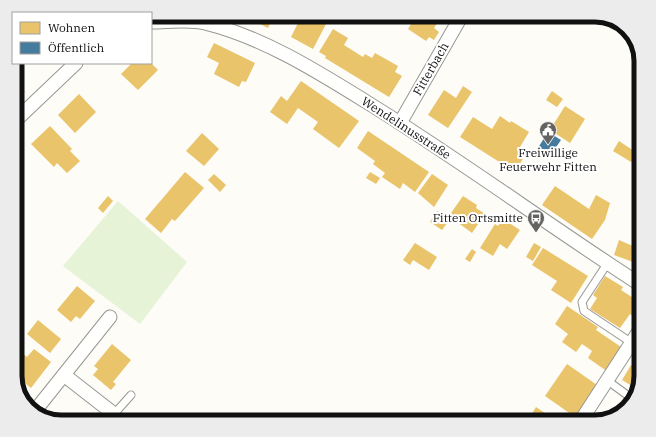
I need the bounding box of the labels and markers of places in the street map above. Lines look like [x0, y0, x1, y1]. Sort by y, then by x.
public building icon: Freiwillige Feuerwehr Fitten [538, 120, 558, 145]
place label: Freiwillige Feuerwehr Fitten [499, 145, 597, 174]
bus stop icon: Fitten Ortsmitte [526, 208, 546, 233]
place label: Fitten Ortsmitte [433, 210, 523, 225]

